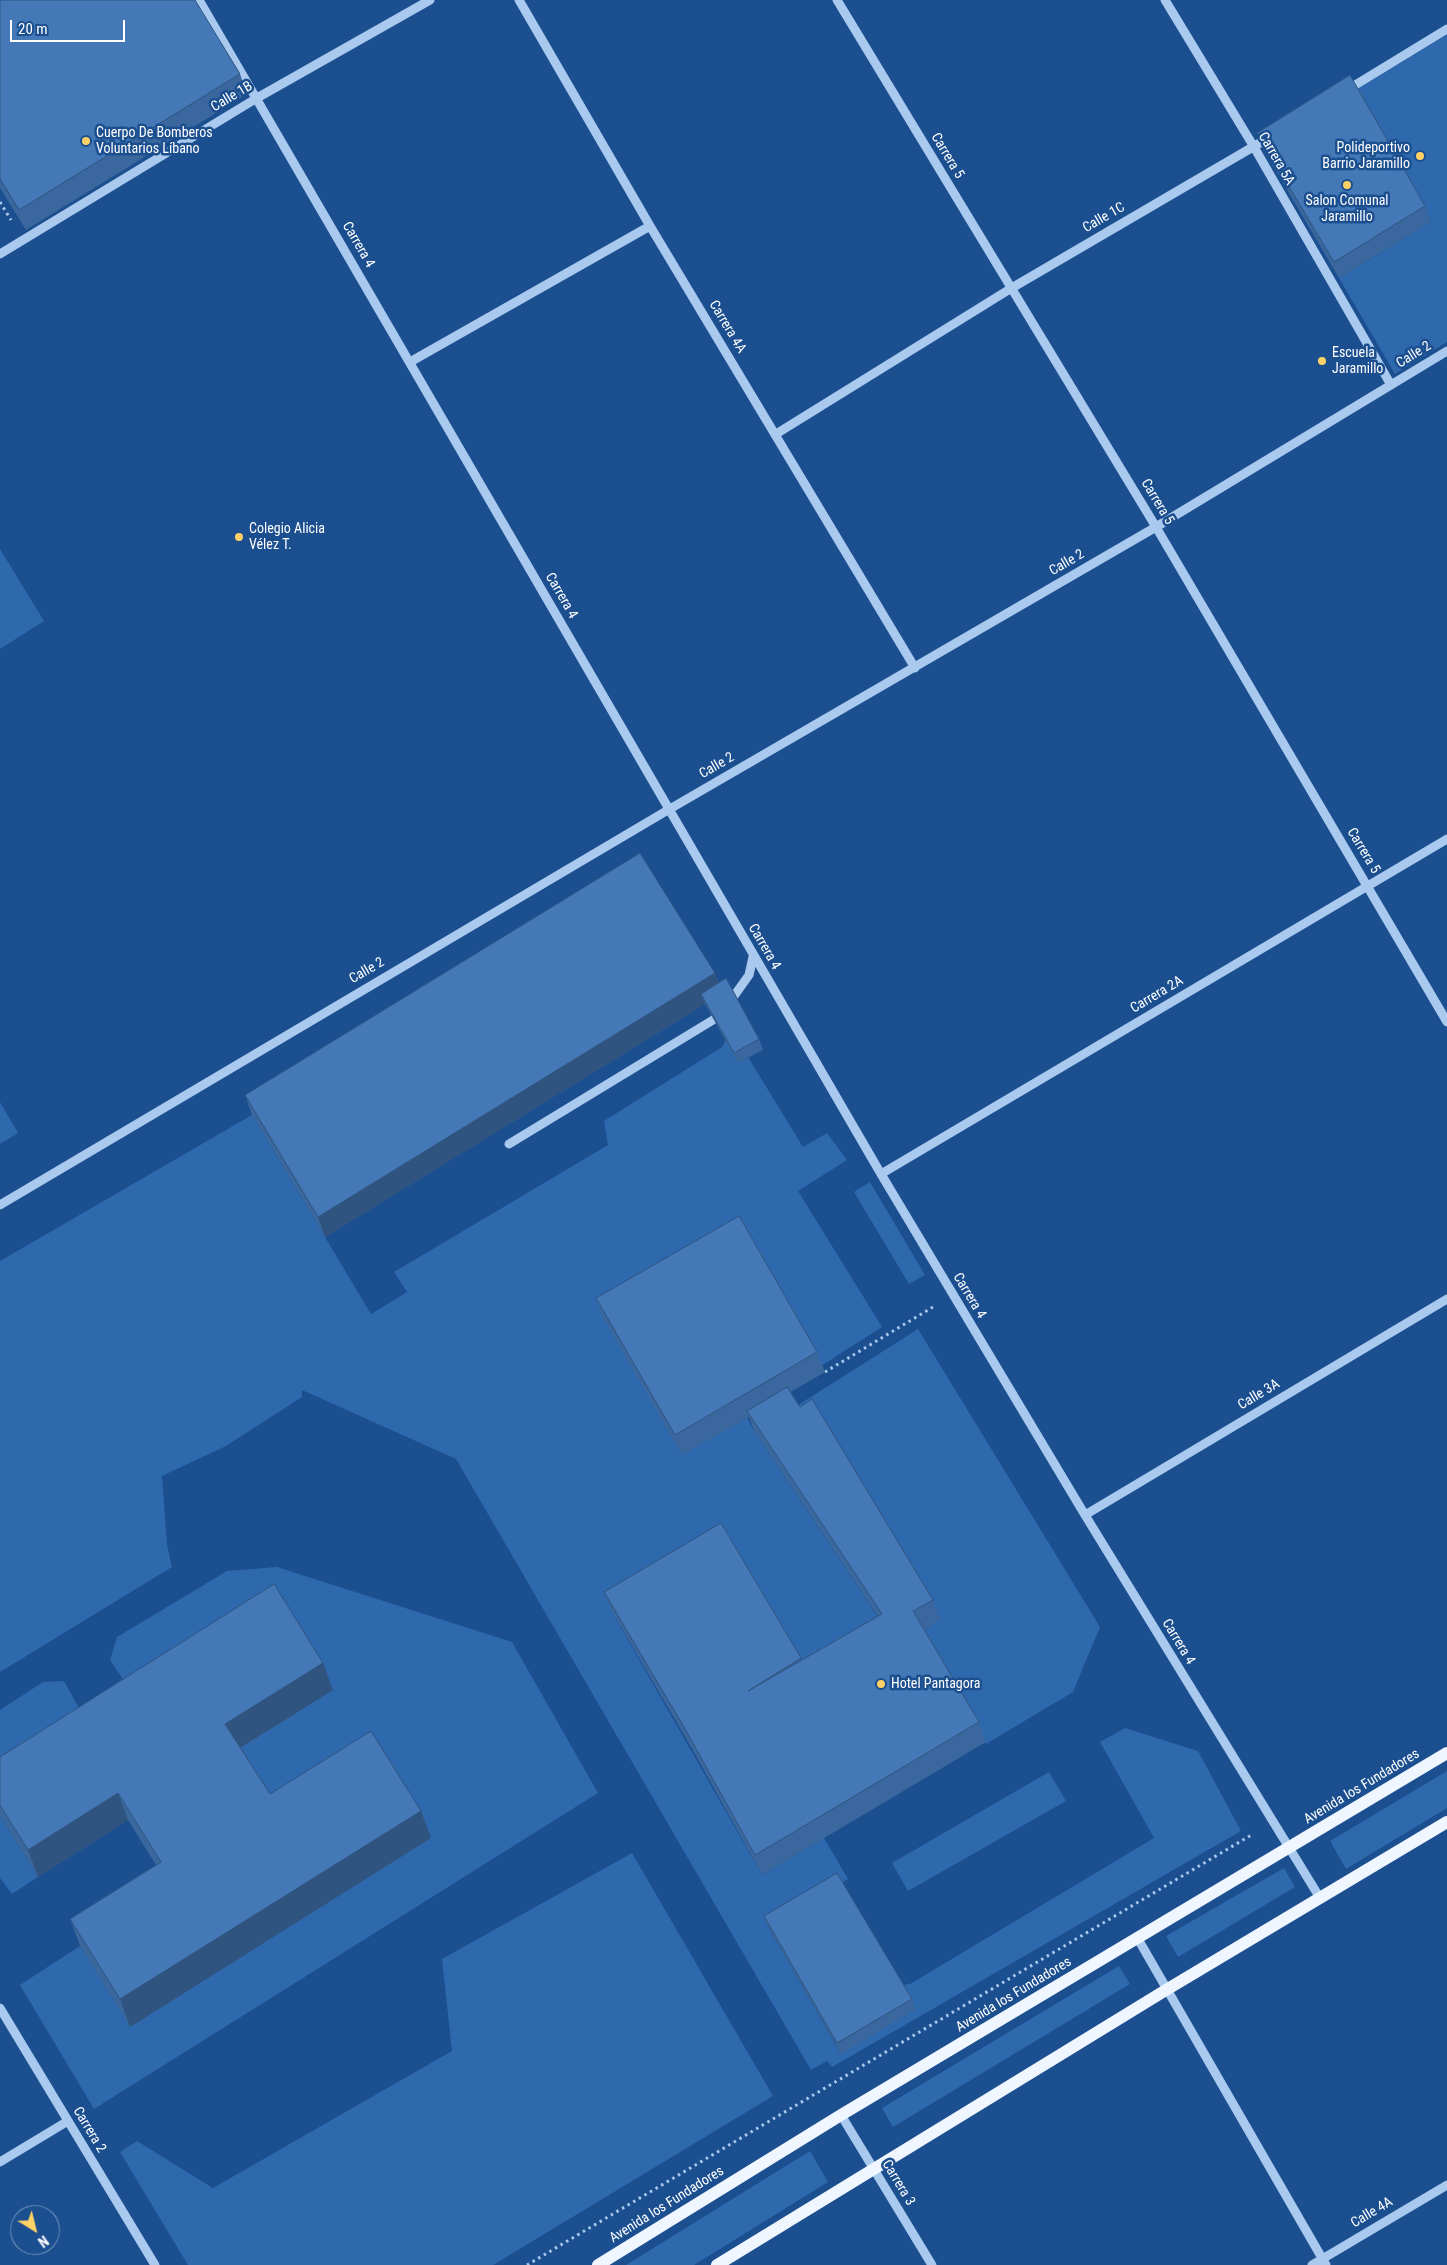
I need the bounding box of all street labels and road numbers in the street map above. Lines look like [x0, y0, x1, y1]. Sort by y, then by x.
street label: Calle 1B [208, 78, 256, 116]
street label: Carrera 5A [1254, 129, 1298, 189]
street label: Carrera 5 [927, 130, 967, 182]
street label: Calle 1C [1080, 199, 1128, 237]
street label: Carrera 4 [338, 219, 378, 271]
street label: Carrera 4A [705, 298, 749, 356]
street label: Calle 2 [1394, 338, 1434, 372]
street label: Carrera 5 [1137, 476, 1177, 528]
street label: Calle 2 [1046, 546, 1088, 580]
street label: Carrera 4 [541, 570, 581, 622]
street label: Calle 2 [696, 749, 738, 783]
street label: Carrera 5 [1343, 825, 1383, 877]
street label: Carrera 4 [744, 921, 784, 973]
street label: Calle 2 [346, 954, 388, 988]
street label: Carrera 2A [1128, 973, 1186, 1017]
street label: Carrera 4 [949, 1270, 989, 1322]
street label: Calle 3A [1235, 1376, 1283, 1414]
street label: Carrera 4 [1158, 1616, 1198, 1668]
street label: Avenida los Fundadores [1301, 1746, 1423, 1828]
street label: Avenida los Fundadores [953, 1954, 1075, 2036]
street label: Carrera 2 [69, 2104, 109, 2156]
street label: Carrera 3 [878, 2157, 918, 2209]
street label: Avenida los Fundadores [607, 2163, 727, 2247]
street label: Calle 4A [1348, 2194, 1396, 2232]

